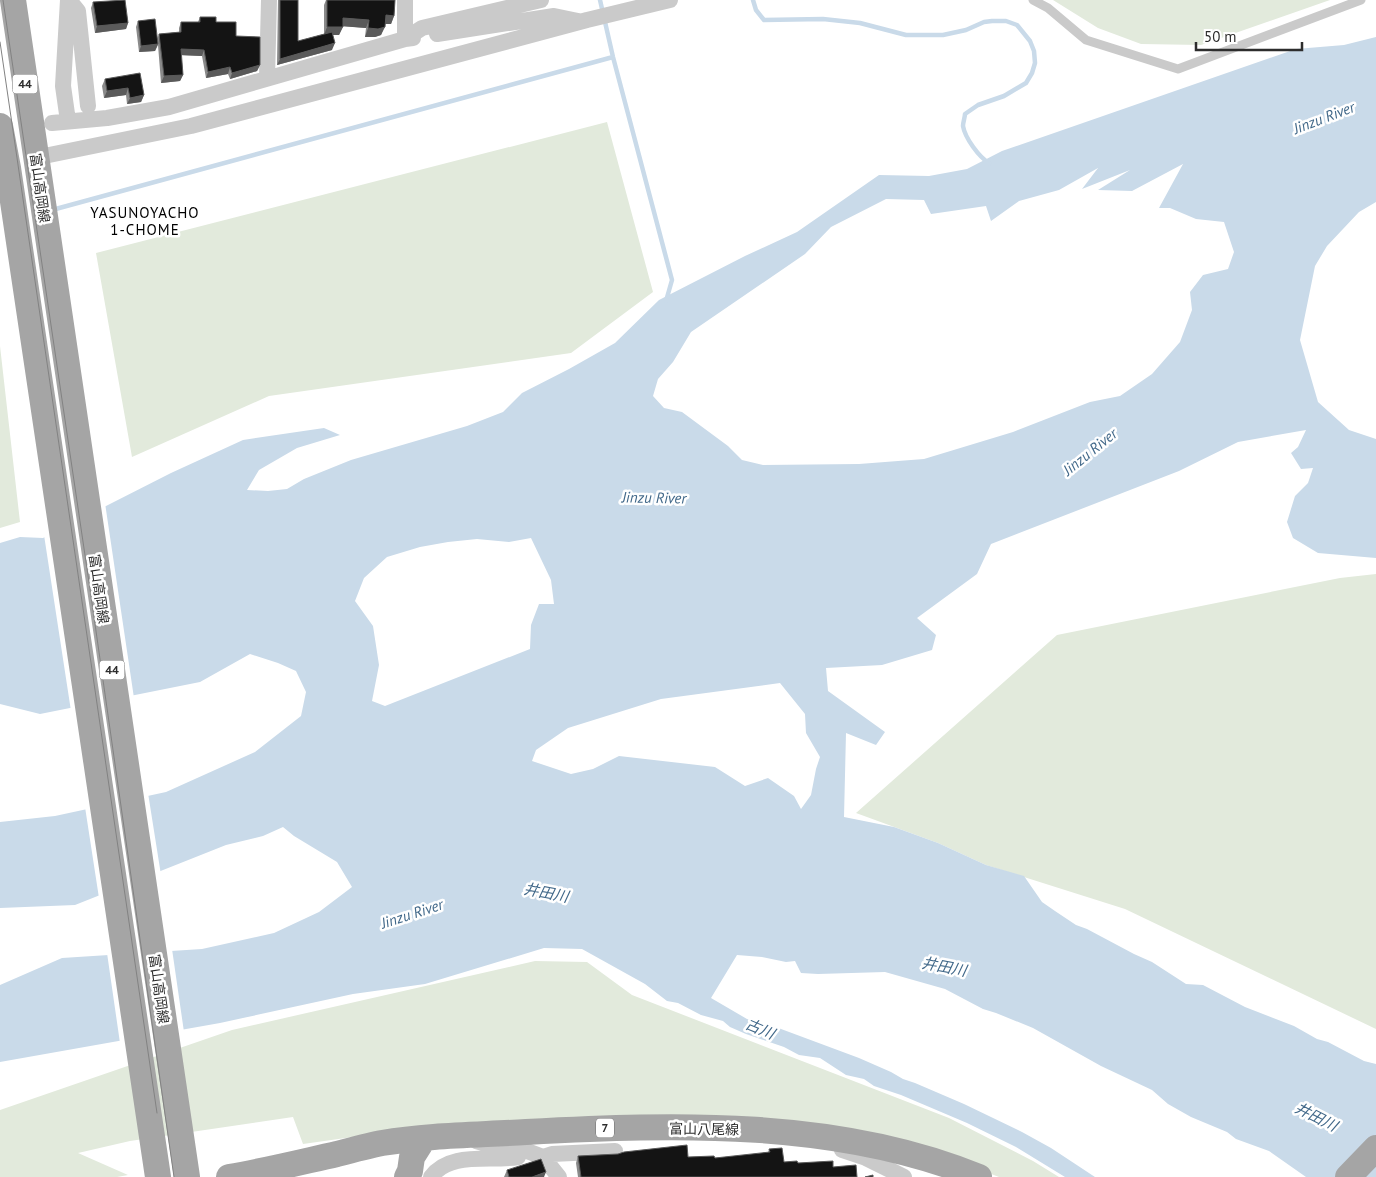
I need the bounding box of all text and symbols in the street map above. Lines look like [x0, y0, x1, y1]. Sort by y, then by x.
scale bar [1196, 20, 1302, 52]
text: 50 m [1204, 27, 1237, 46]
road number: 44 [12, 74, 38, 94]
water label: Jinzu River [1289, 97, 1358, 138]
street label: 富山高岡線 [26, 152, 54, 224]
district label: YASUNOYACHO 1-CHOME [90, 203, 200, 239]
water label: Jinzu River [1058, 423, 1122, 480]
water label: Jinzu River [621, 487, 687, 508]
street label: 富山高岡線 [85, 553, 113, 625]
road number: 44 [100, 660, 124, 680]
water label: 井田川 [522, 879, 572, 907]
water label: Jinzu River [377, 894, 446, 933]
street label: 富山高岡線 [145, 953, 173, 1025]
water label: 井田川 [920, 953, 970, 981]
water label: 古川 [743, 1014, 780, 1044]
water label: 井田川 [1292, 1098, 1342, 1136]
road number: 7 [596, 1118, 614, 1138]
street label: 富山八尾線 [669, 1119, 739, 1139]

